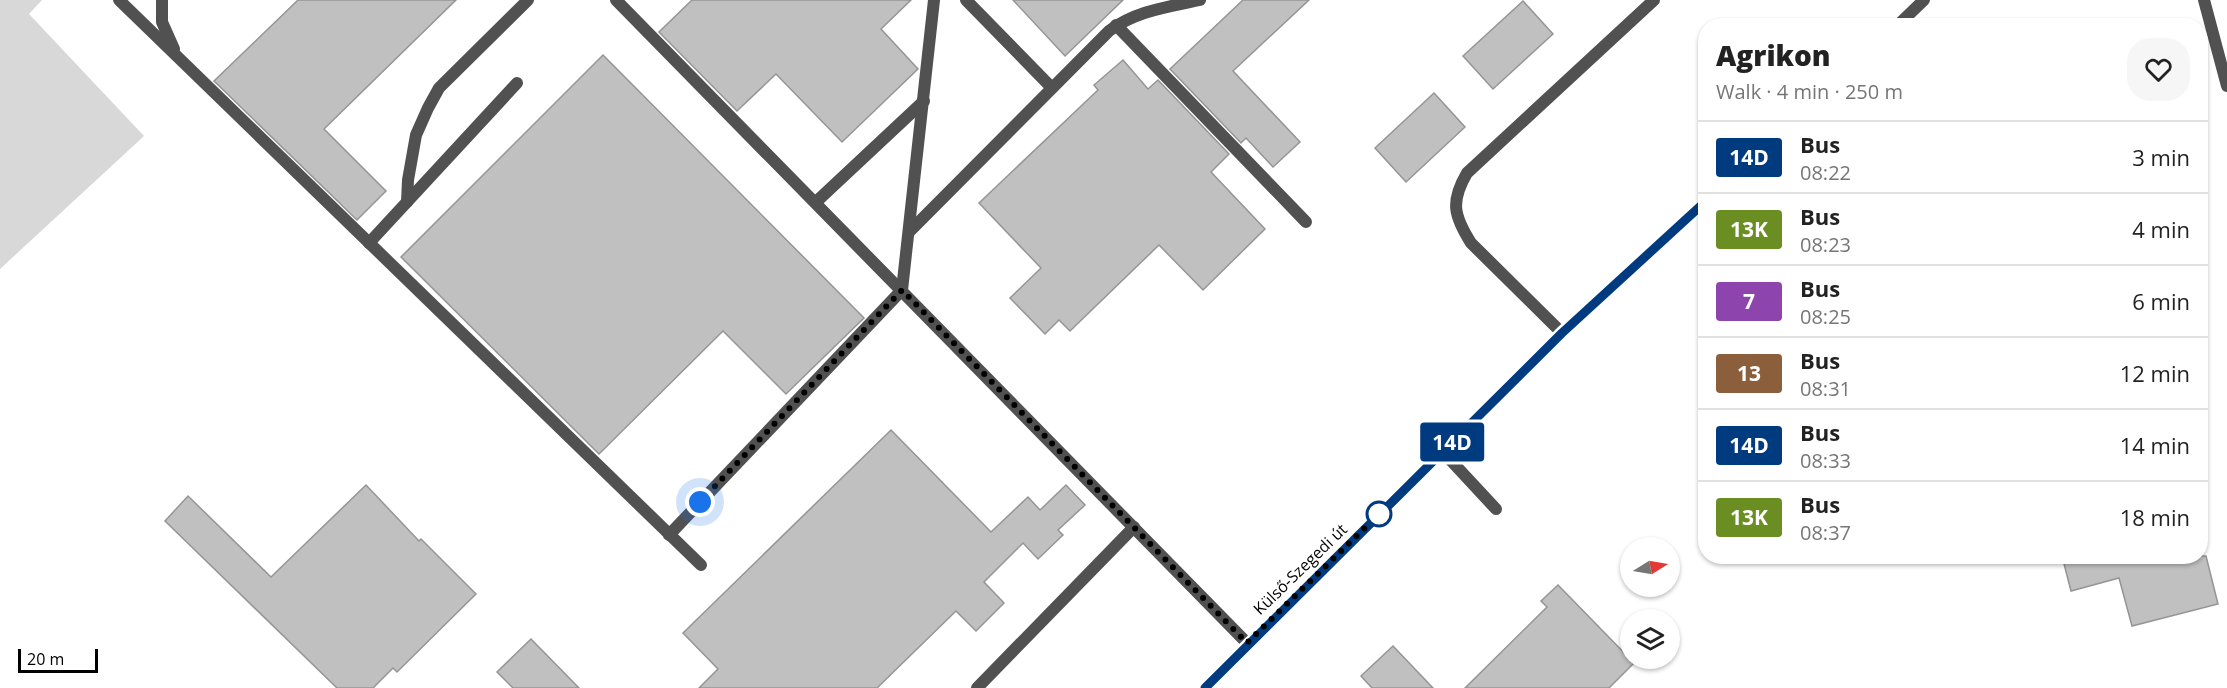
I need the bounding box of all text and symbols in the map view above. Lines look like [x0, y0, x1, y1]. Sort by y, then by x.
text: Agrikon [1716, 36, 1831, 74]
button: heart [2127, 38, 2190, 101]
text: Walk · 4 min · 250 m [1716, 78, 1903, 105]
text: Bus [1800, 129, 1840, 159]
text: 3 min [2132, 142, 2190, 172]
text: 14D [1729, 143, 1769, 171]
text: 08:22 [1800, 159, 1851, 186]
text: Bus [1800, 201, 1840, 231]
text: 4 min [2132, 214, 2190, 244]
text: 13K [1730, 215, 1768, 243]
text: 08:23 [1800, 231, 1851, 258]
text: Bus [1800, 273, 1840, 303]
text: 6 min [2132, 286, 2190, 316]
text: 7 [1743, 287, 1755, 315]
text: 08:25 [1800, 303, 1851, 330]
text: Bus [1800, 345, 1840, 375]
text: 12 min [2120, 358, 2190, 388]
text: 13 [1737, 359, 1761, 387]
text: 08:31 [1800, 375, 1851, 402]
text: Bus [1800, 417, 1840, 447]
line badge: 14D [1418, 422, 1486, 462]
text: 14D [1432, 428, 1472, 456]
text: 14 min [2120, 430, 2190, 460]
text: 14D [1729, 431, 1769, 459]
text: 08:33 [1800, 447, 1851, 474]
your location [685, 487, 715, 517]
text: Bus [1800, 489, 1840, 519]
unlabelled marker [1366, 501, 1392, 527]
text: 18 min [2120, 502, 2190, 532]
text: 13K [1730, 503, 1768, 531]
street label: Külső-Szegedi út [1248, 518, 1352, 619]
text: 08:37 [1800, 519, 1851, 546]
north arrow [1620, 537, 1680, 597]
map controls [1620, 537, 1680, 669]
button: layers [1620, 609, 1680, 669]
scale bar [18, 646, 98, 674]
text: 20 m [27, 648, 64, 670]

